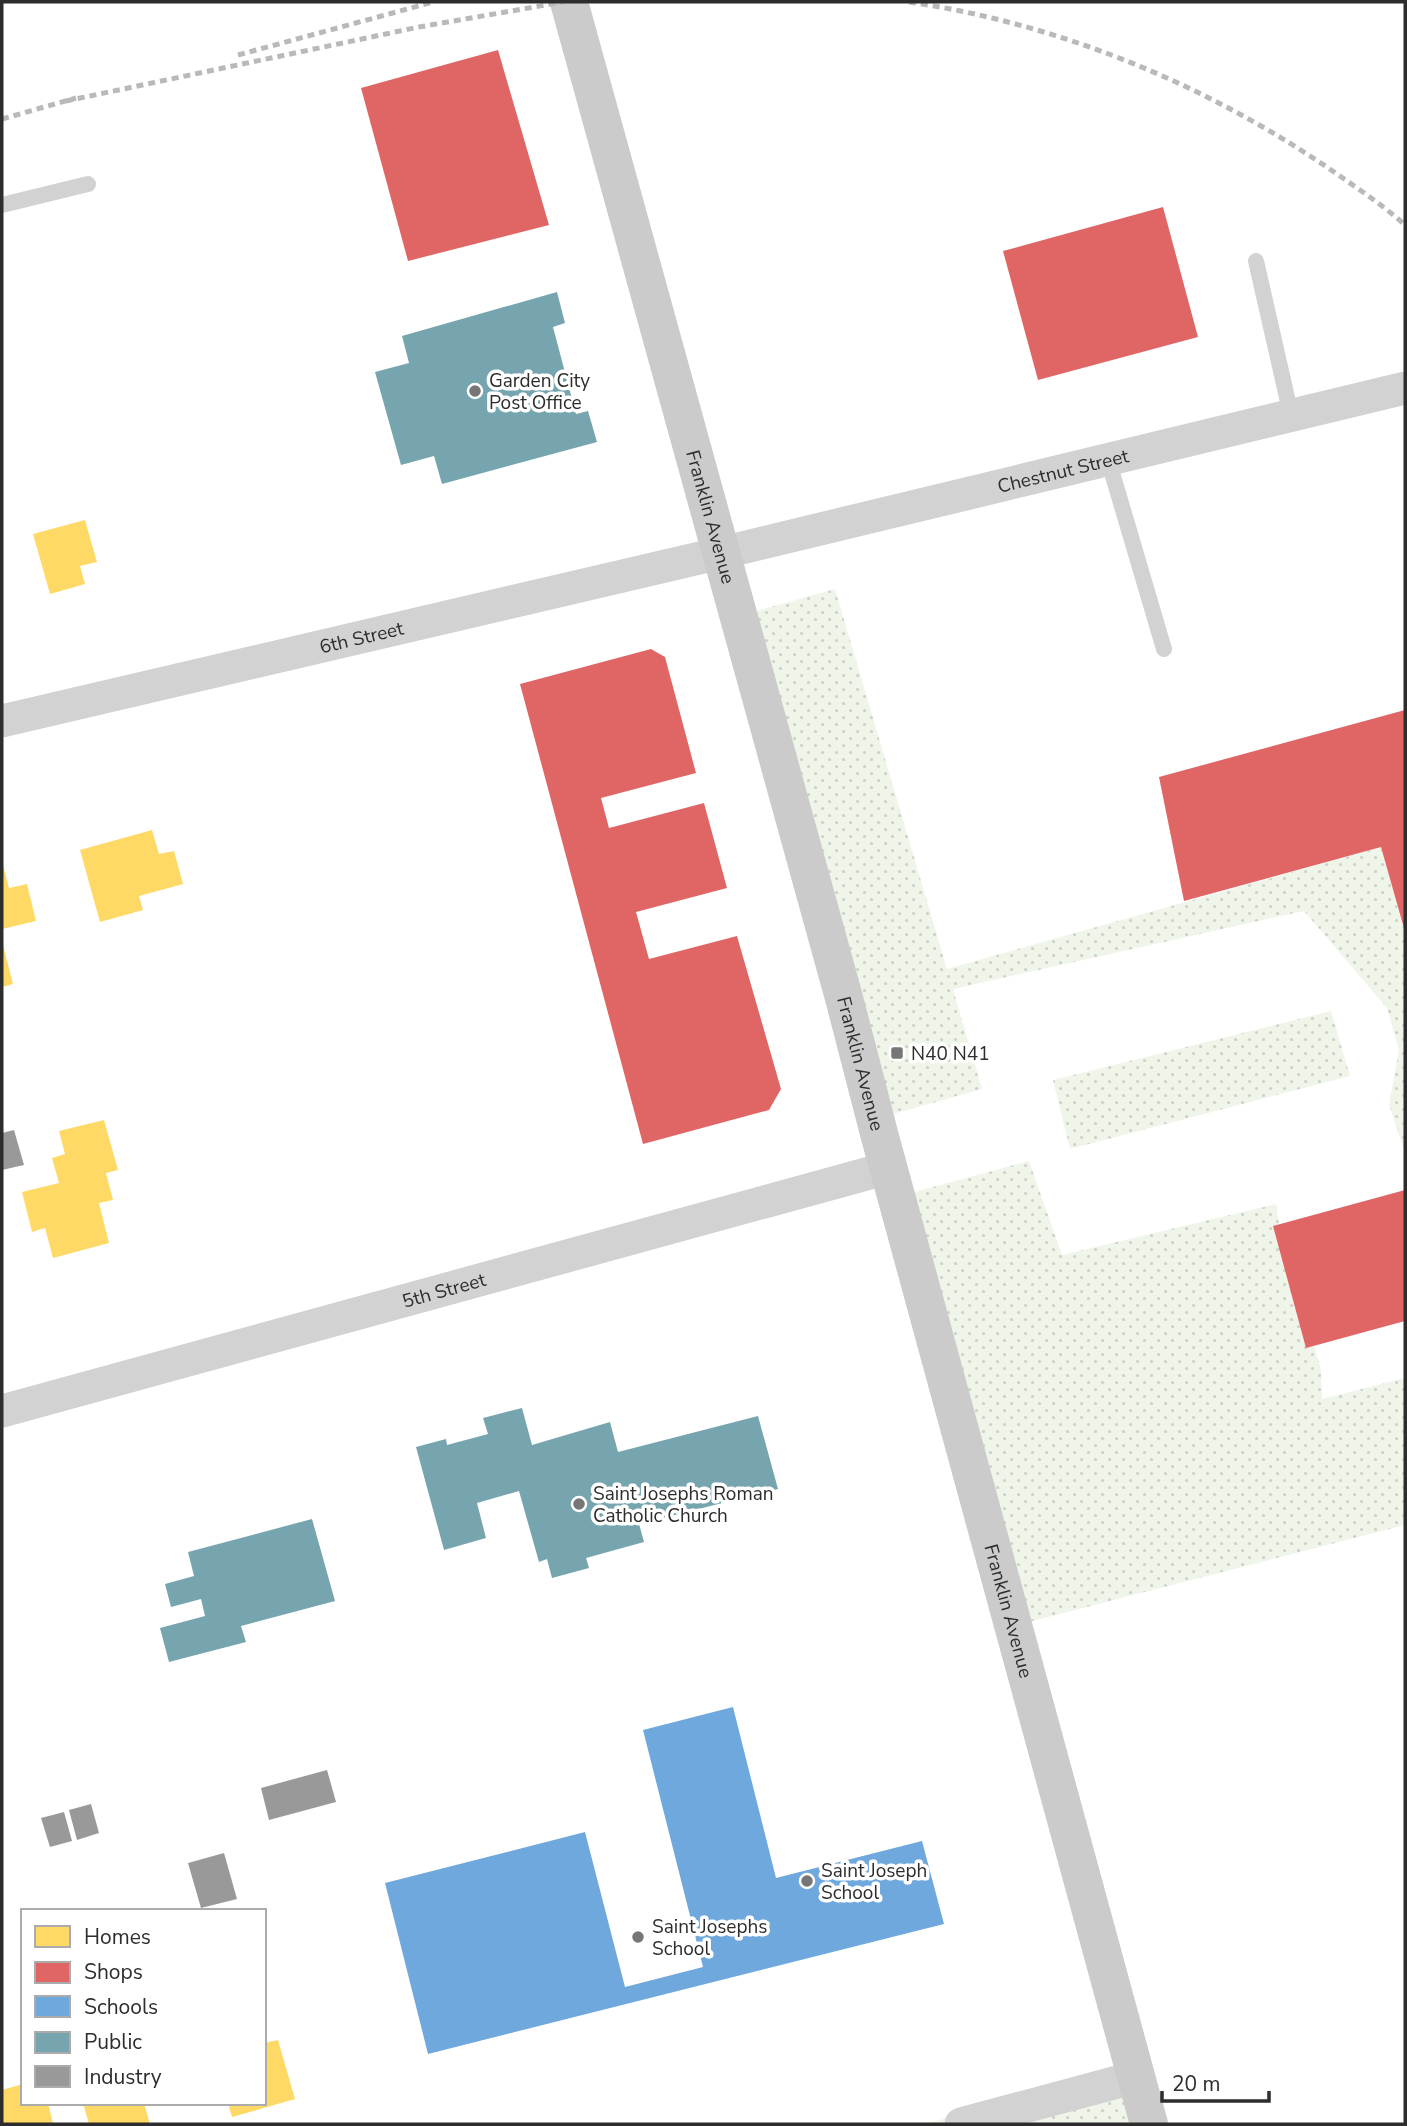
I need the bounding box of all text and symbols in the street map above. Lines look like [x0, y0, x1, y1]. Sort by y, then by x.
place label: Garden City Post Office [489, 368, 590, 416]
marker: Garden City Post Office [467, 383, 483, 399]
street label: Chestnut Street [995, 443, 1132, 500]
street label: Franklin Avenue [679, 447, 741, 587]
street label: 6th Street [317, 616, 407, 660]
street label: Franklin Avenue [830, 994, 890, 1134]
place label: N40 N41 [911, 1041, 990, 1067]
marker: N40 N41 [889, 1045, 905, 1061]
street label: 5th Street [399, 1267, 489, 1315]
place label: Saint Josephs Roman Catholic Church [593, 1481, 774, 1529]
marker: Saint Josephs Roman Catholic Church [571, 1496, 587, 1512]
street label: Franklin Avenue [978, 1541, 1039, 1681]
place label: Saint Joseph School [821, 1858, 927, 1906]
marker: Saint Joseph School [799, 1873, 815, 1889]
legend [21, 1909, 266, 2105]
place label: Saint Josephs School [652, 1914, 767, 1962]
text: Homes [84, 1923, 151, 1951]
marker: Saint Josephs School [630, 1929, 646, 1945]
text: Shops [84, 1958, 143, 1986]
text: Schools [84, 1993, 158, 2021]
text: Public [84, 2028, 142, 2056]
scale bar [1162, 2060, 1269, 2104]
text: Industry [84, 2063, 162, 2091]
text: 20 m [1172, 2070, 1221, 2098]

